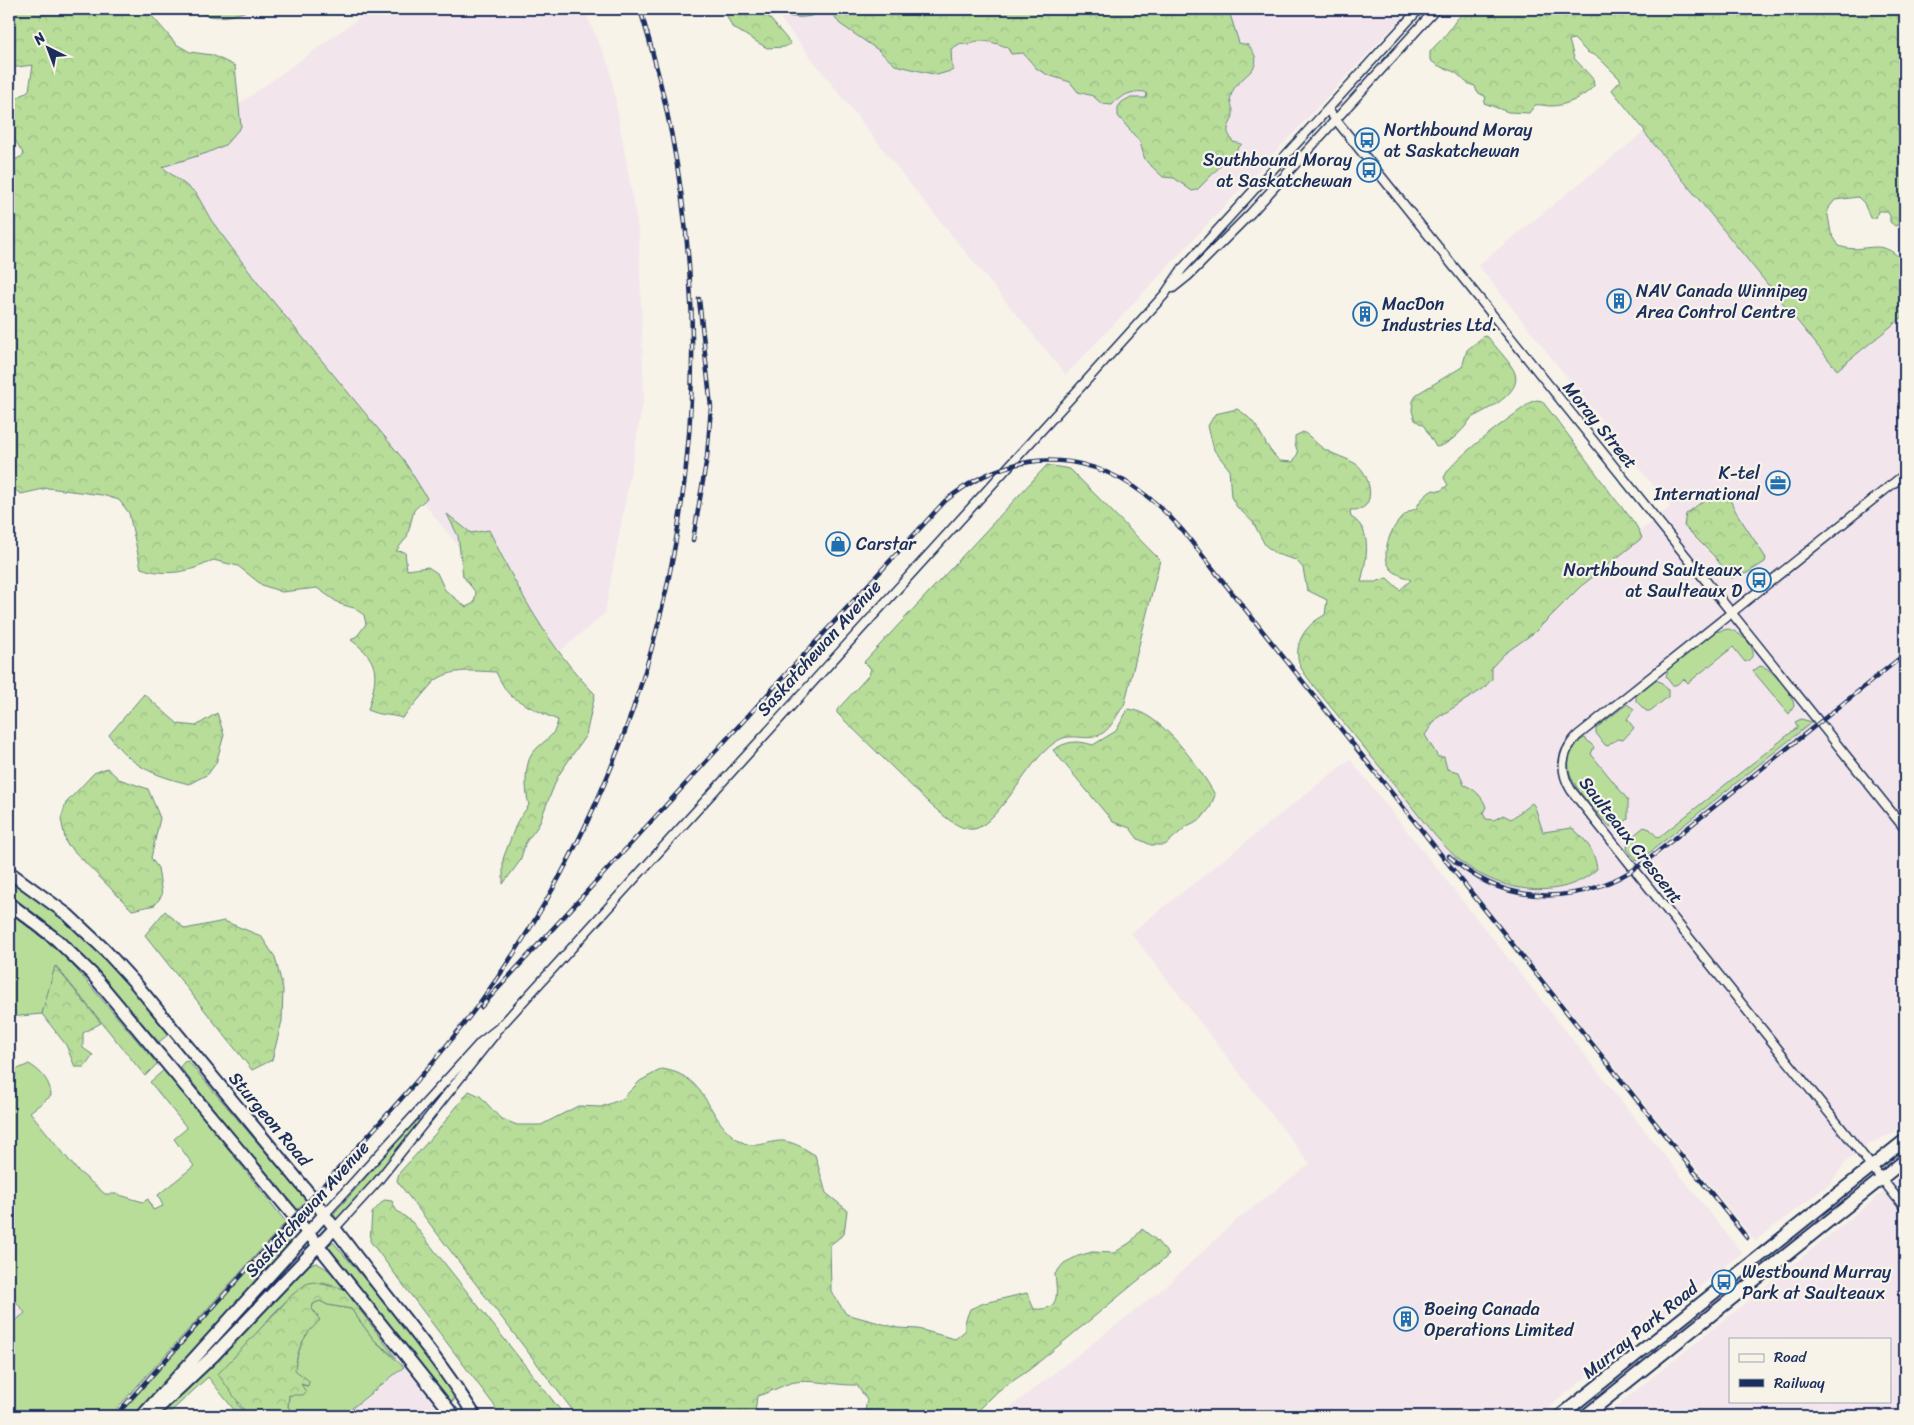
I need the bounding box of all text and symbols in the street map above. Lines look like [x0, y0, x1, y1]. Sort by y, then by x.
north arrow [22, 22, 72, 72]
text: N [27, 26, 52, 52]
place label: Northbound Moray at Saskatchewan [1384, 114, 1533, 167]
bus stop icon: Northbound Moray at Saskatchewan [1354, 127, 1380, 153]
place label: Southbound Moray at Saskatchewan [1203, 144, 1353, 197]
bus stop icon: Southbound Moray at Saskatchewan [1356, 157, 1382, 183]
place label: NAV Canada Winnipeg Area Control Centre [1635, 275, 1808, 328]
place label: MacDon Industries Ltd. [1381, 288, 1497, 341]
building icon: NAV Canada Winnipeg Area Control Centre [1606, 288, 1632, 314]
building icon: MacDon Industries Ltd. [1352, 301, 1378, 327]
street label: Moray Street [1554, 374, 1646, 476]
place label: K-tel International [1653, 457, 1761, 510]
office icon: K-tel International [1765, 470, 1791, 496]
place label: Carstar [856, 528, 917, 560]
shop icon: Carstar [825, 531, 851, 557]
place label: Northbound Saulteaux at Saulteaux D [1564, 554, 1743, 607]
bus stop icon: Northbound Saulteaux at Saulteaux D [1746, 567, 1772, 593]
street label: Saskatchewan Avenue [748, 572, 890, 724]
street label: Saulteaux Crescent [1570, 769, 1692, 911]
street label: Sturgeon Road [220, 1064, 321, 1175]
street label: Saskatchewan Avenue [236, 1133, 378, 1285]
place label: Westbound Murray Park at Saulteaux [1742, 1256, 1892, 1309]
bus stop icon: Westbound Murray Park at Saulteaux [1711, 1269, 1737, 1295]
street label: Murray Park Road [1575, 1272, 1706, 1387]
place label: Boeing Canada Operations Limited [1424, 1293, 1575, 1346]
building icon: Boeing Canada Operations Limited [1393, 1306, 1419, 1332]
legend [1729, 1338, 1892, 1402]
text: Road [1774, 1344, 1807, 1370]
text: Railway [1774, 1370, 1825, 1396]

